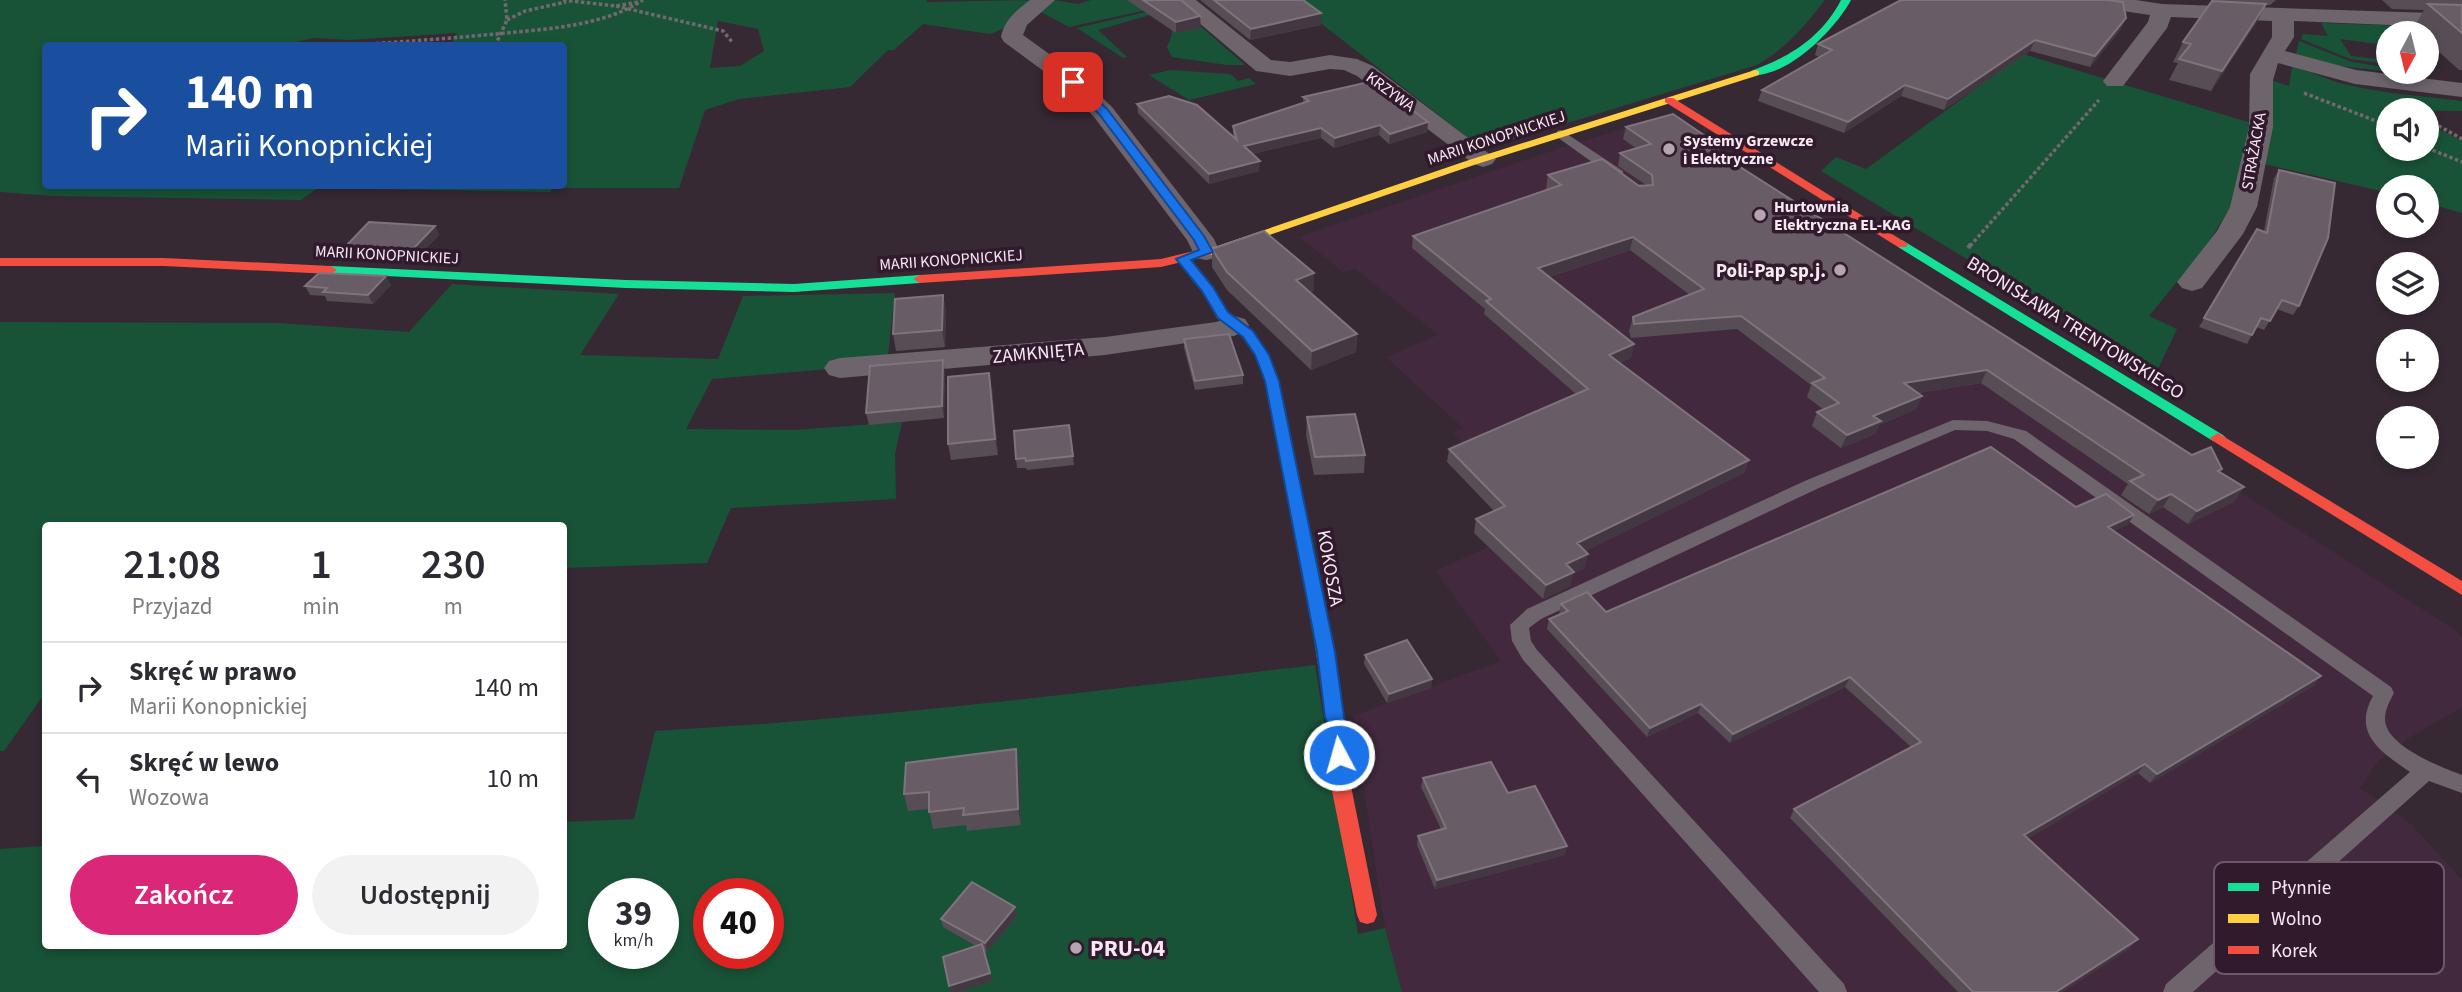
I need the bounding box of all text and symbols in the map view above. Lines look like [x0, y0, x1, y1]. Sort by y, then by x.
north arrow [2376, 21, 2440, 84]
map controls [2376, 21, 2439, 469]
pin [1043, 52, 1103, 112]
text: 140 m [185, 58, 314, 128]
icon: arrive [1054, 63, 1092, 101]
street label: KRZYWA [1361, 67, 1420, 117]
icon: right [70, 70, 161, 161]
button: sound [2376, 98, 2439, 161]
street label: MARII KONOPNICKIEJ [1424, 105, 1568, 171]
street label: STRAŻACKA [2236, 110, 2272, 192]
text: Marii Konopnickiej [185, 123, 433, 169]
place label: Systemy Grzewcze i Elektryczne [1683, 130, 1813, 170]
marker: Systemy Grzewcze i Elektryczne [1661, 141, 1677, 157]
button: search [2376, 175, 2439, 238]
place label: Hurtownia Elektryczna EL-KAG [1774, 196, 1911, 236]
marker: Hurtownia Elektryczna EL-KAG [1752, 207, 1768, 223]
street label: MARII KONOPNICKIEJ [315, 240, 459, 270]
street label: MARII KONOPNICKIEJ [879, 244, 1024, 276]
street label: BRONISŁAWA TRENTOWSKIEGO [1961, 250, 2189, 406]
button: layers [2376, 252, 2439, 315]
place label: Poli-Pap sp.j. [1716, 258, 1826, 285]
marker: Poli-Pap sp.j. [1832, 262, 1848, 278]
button: + [2376, 329, 2439, 392]
street label: ZAMKNIĘTA [991, 336, 1086, 371]
button: − [2376, 406, 2439, 469]
street label: KOKOSZA [1310, 528, 1350, 609]
text: 21:08 [123, 535, 221, 595]
text: 1 [310, 535, 332, 595]
text: 230 [421, 535, 486, 595]
text: Przyjazd [132, 590, 213, 623]
text: min [302, 590, 340, 623]
text: m [444, 590, 463, 623]
text: Skręć w prawo [129, 653, 297, 690]
icon: right [70, 669, 108, 707]
text: 140 m [473, 669, 539, 706]
text: Marii Konopnickiej [129, 690, 308, 723]
position arrow [1302, 718, 1376, 792]
text: Skręć w lewo [129, 744, 279, 781]
icon: left [70, 760, 108, 798]
text: 10 m [486, 760, 539, 797]
text: Wozowa [129, 781, 209, 814]
button: Zakończ [70, 855, 298, 935]
button: Udostępnij [312, 855, 539, 935]
legend [2214, 862, 2444, 974]
text: Płynnie [2271, 875, 2331, 902]
speed limit sign: 40 [693, 878, 784, 969]
text: 39 [615, 889, 652, 939]
text: Wolno [2271, 906, 2322, 933]
text: km/h [614, 928, 653, 953]
place label: PRU-04 [1090, 932, 1165, 965]
text: Korek [2271, 938, 2318, 965]
marker: PRU-04 [1068, 940, 1084, 956]

